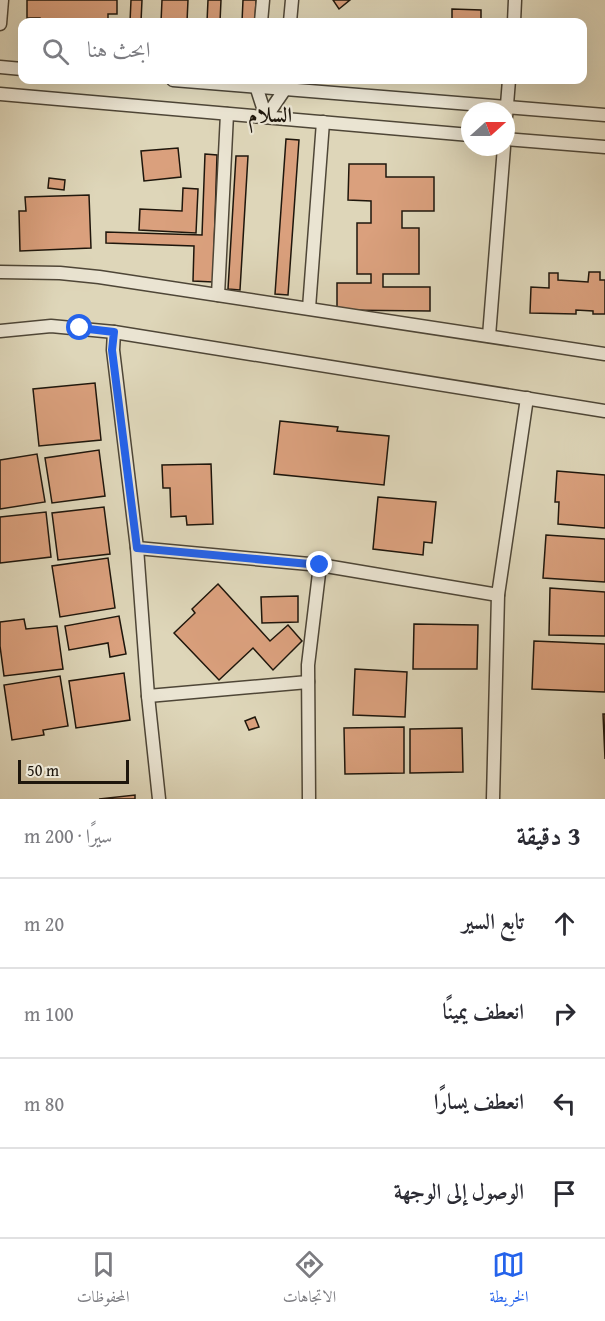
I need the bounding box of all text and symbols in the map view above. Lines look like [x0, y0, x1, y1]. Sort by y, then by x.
search box [18, 18, 587, 84]
text: ابحث هنا [87, 33, 151, 65]
icon: search [39, 35, 72, 68]
district label: السلام [248, 99, 292, 134]
north arrow [461, 102, 515, 156]
route start [66, 314, 92, 340]
route end [306, 551, 332, 577]
scale bar [18, 757, 129, 784]
text: 50 m [27, 758, 59, 782]
text: 3 دقيقة [516, 816, 581, 855]
text: سيرًا · 200 m [24, 821, 112, 850]
text: تابع السير [462, 905, 524, 937]
icon: ahead [548, 907, 581, 940]
text: 20 m [24, 909, 64, 938]
text: انعطف يمينًا [443, 995, 524, 1027]
icon: right [548, 997, 581, 1030]
text: 100 m [24, 999, 74, 1028]
text: انعطف يسارًا [434, 1085, 524, 1117]
icon: left [548, 1087, 581, 1120]
text: 80 m [24, 1089, 64, 1118]
text: الوصول إلى الوجهة [394, 1175, 524, 1207]
icon: arrive [548, 1177, 581, 1210]
tab: المحفوظات [77, 1248, 129, 1312]
tab: الاتجاهات [283, 1248, 336, 1312]
tab: الخريطة [489, 1248, 528, 1312]

